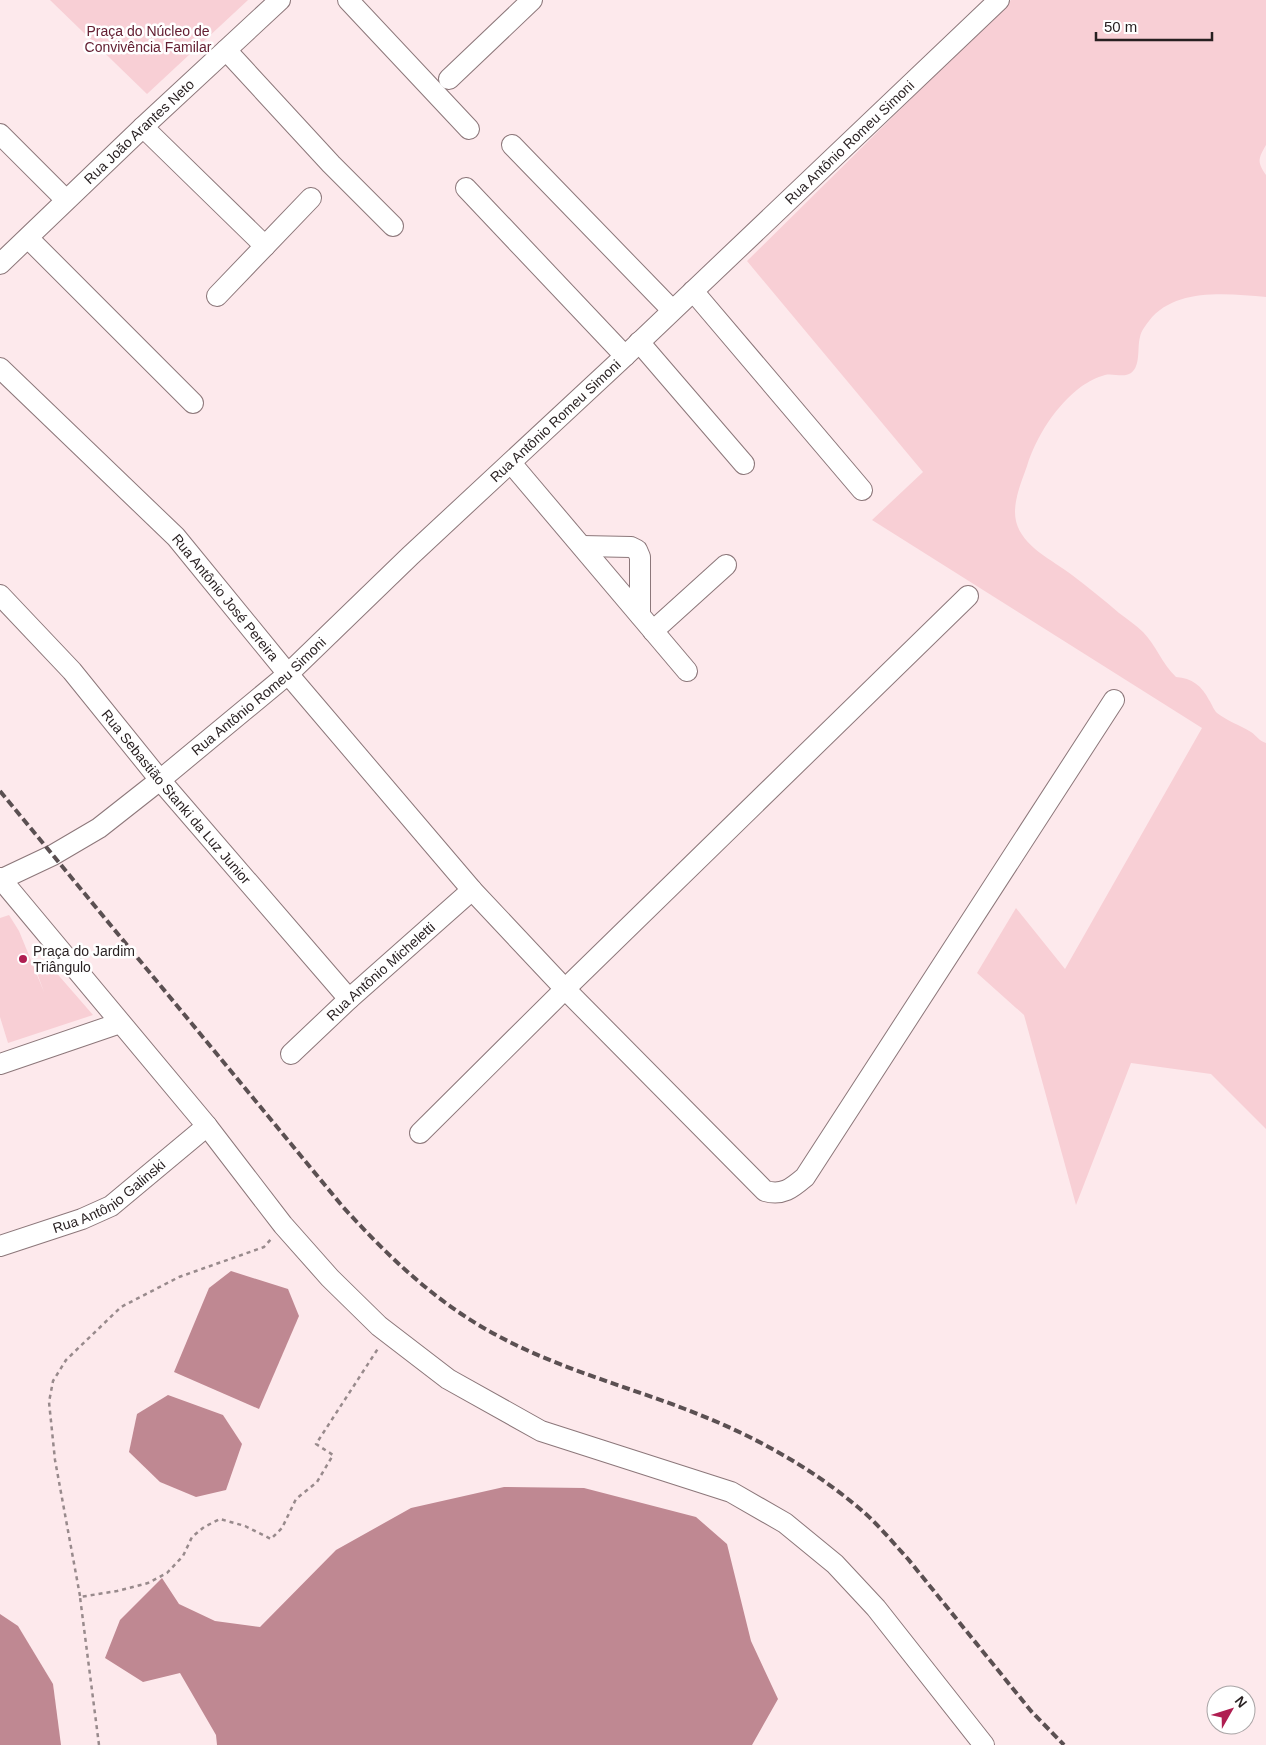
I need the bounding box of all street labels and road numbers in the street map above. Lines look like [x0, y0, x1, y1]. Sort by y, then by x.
street label: Rua João Arantes Neto [81, 76, 197, 187]
street label: Rua Antônio Romeu Simoni [782, 77, 917, 208]
street label: Rua Antônio Romeu Simoni [487, 356, 624, 485]
street label: Rua Antônio José Pereira [169, 531, 282, 664]
street label: Rua Antônio Romeu Simoni [188, 634, 329, 759]
street label: Rua Sebastião Stanki da Luz Junior [98, 706, 254, 887]
street label: Rua Antônio Micheletti [323, 919, 438, 1024]
street label: Rua Antônio Galinski [51, 1156, 168, 1236]

